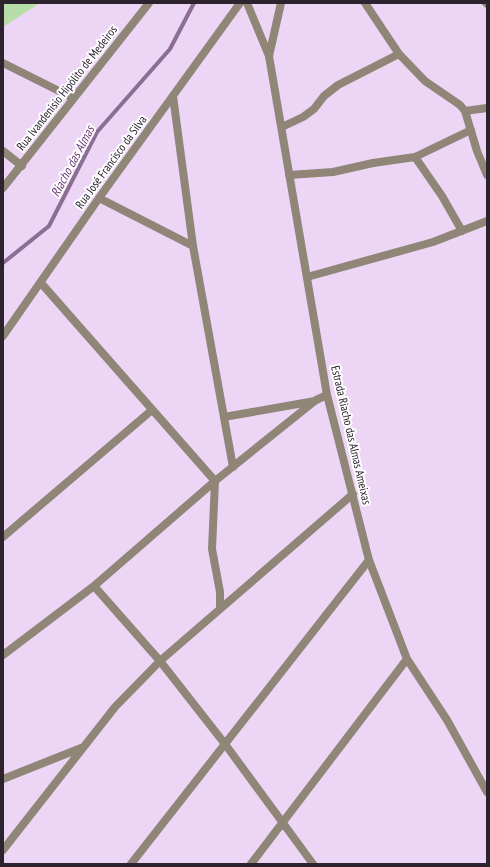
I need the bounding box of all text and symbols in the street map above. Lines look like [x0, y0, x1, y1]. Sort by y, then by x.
street label: Rua Ivandenisio Hipólito de Medeiros [13, 22, 120, 153]
street label: Rua José Francisco da Silva [72, 112, 150, 211]
water label: Riacho das Almas [47, 121, 99, 200]
street label: Estrada Riacho das Almas Ameixas [328, 364, 375, 506]

